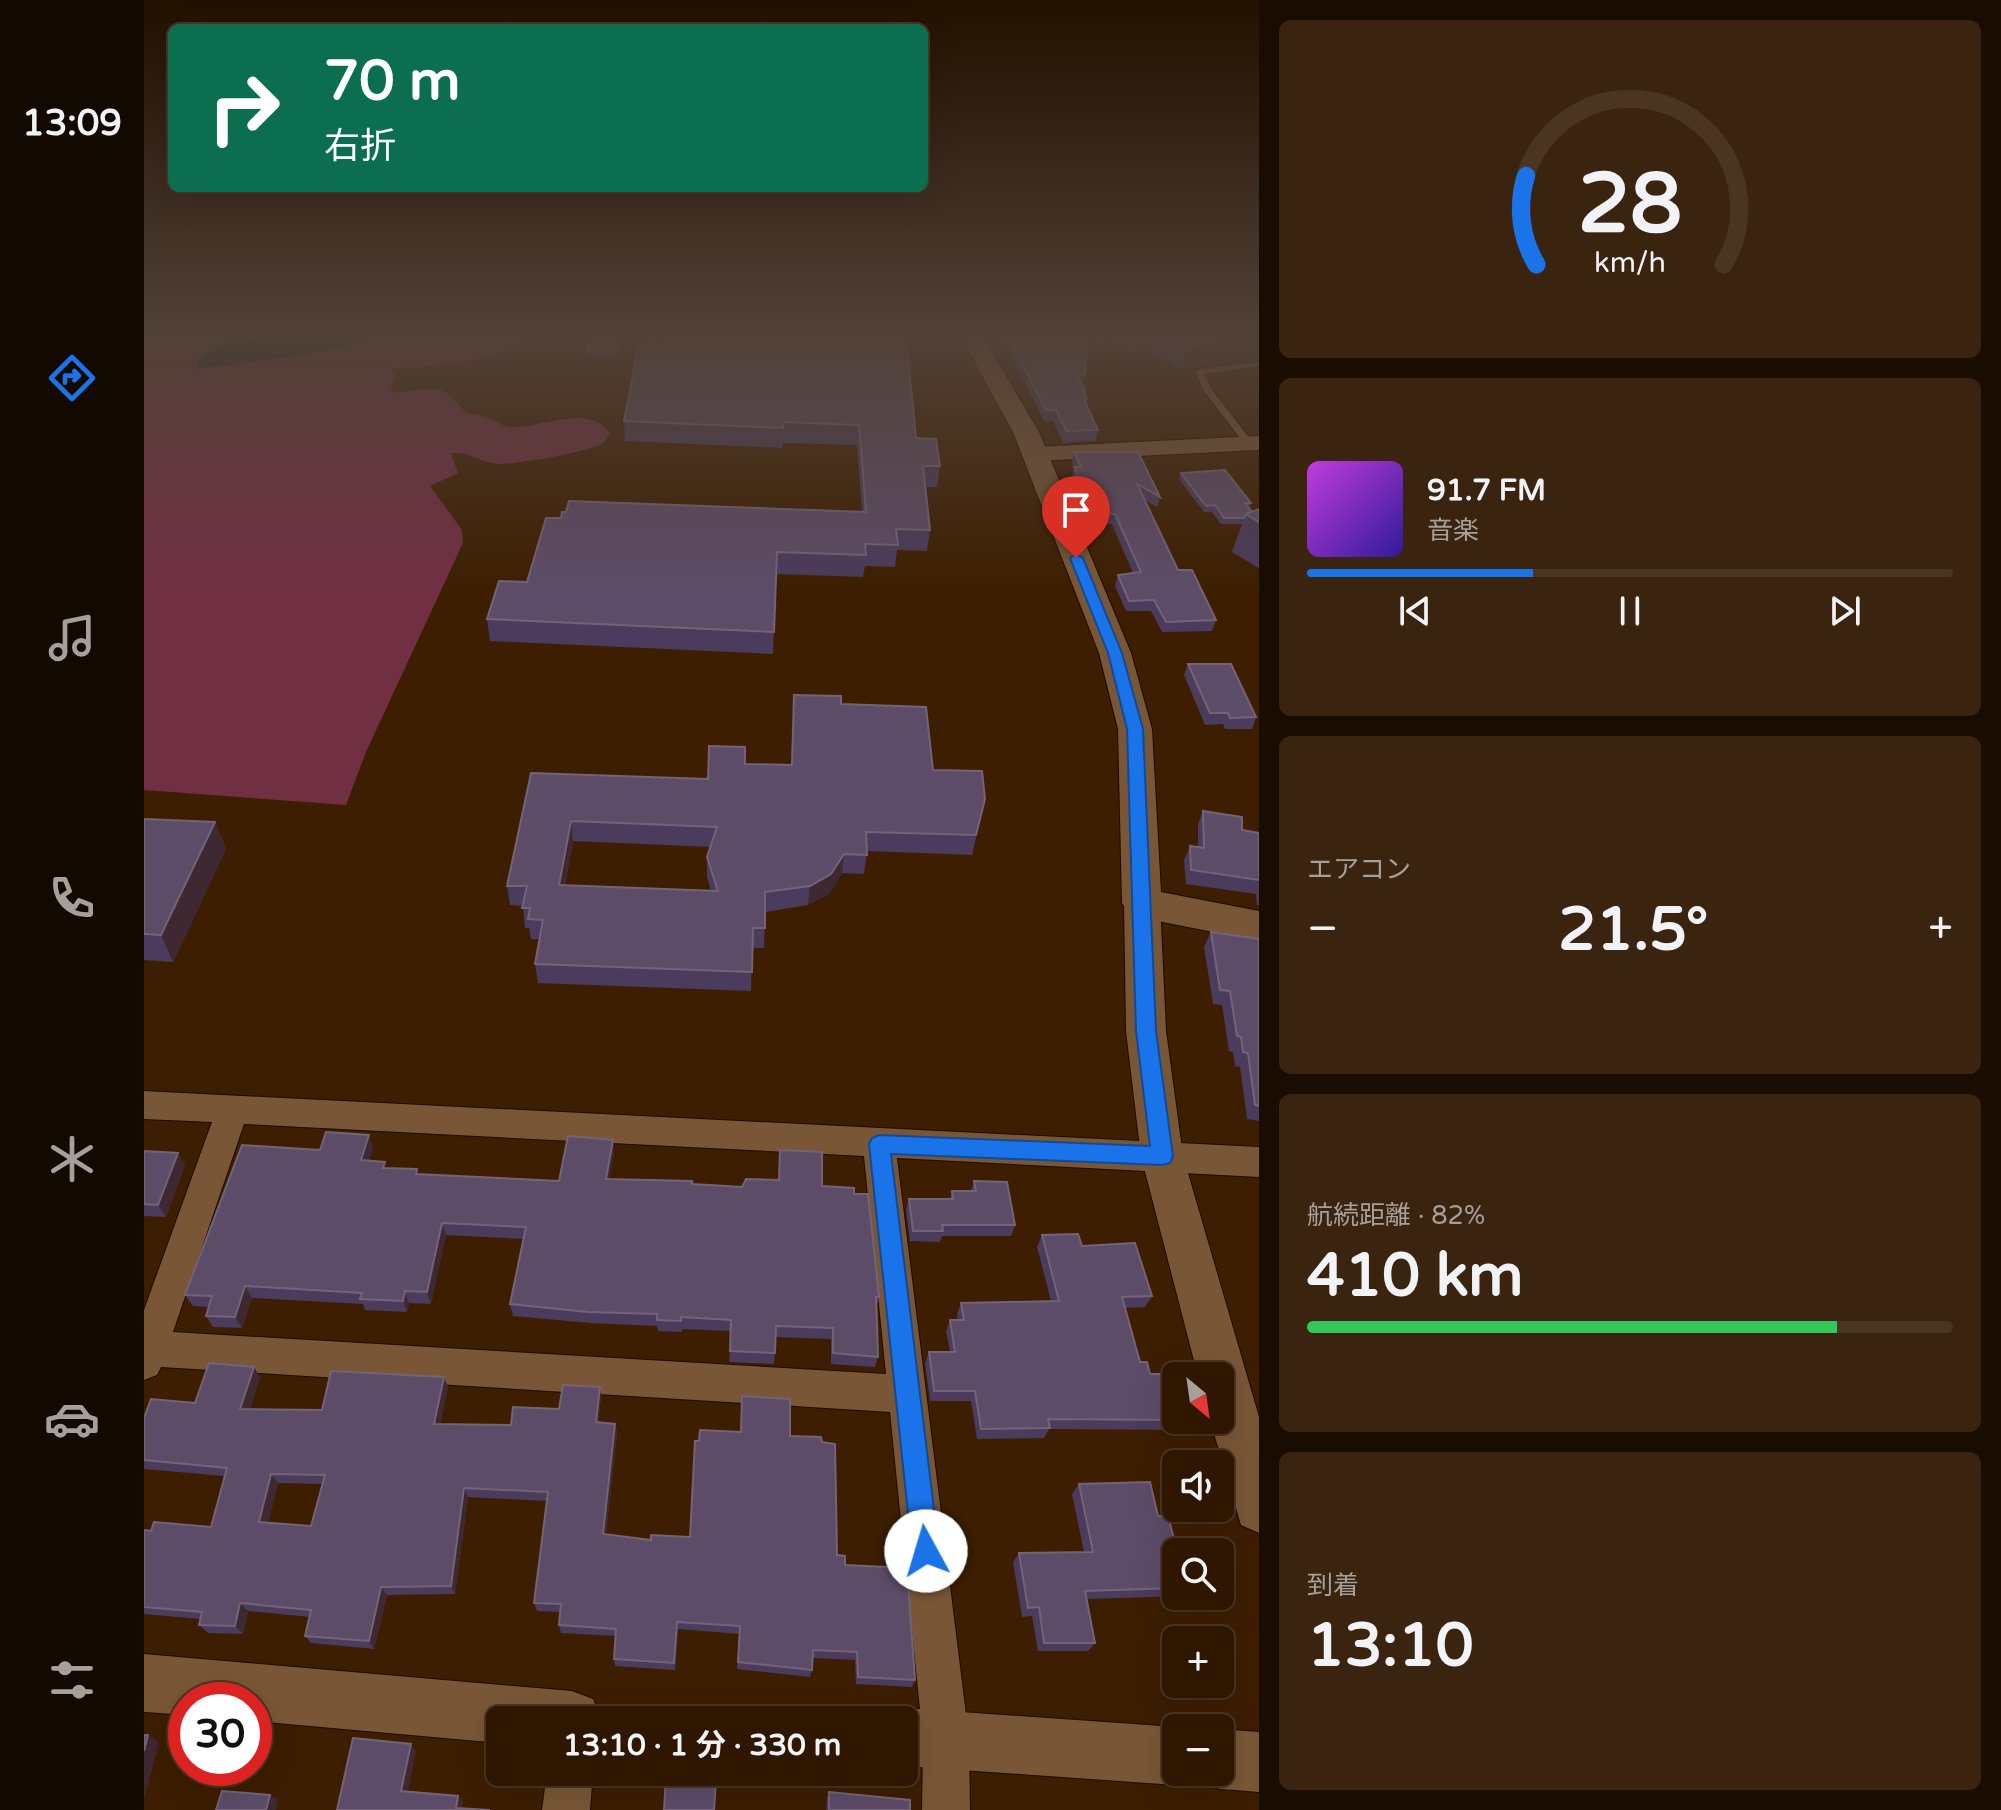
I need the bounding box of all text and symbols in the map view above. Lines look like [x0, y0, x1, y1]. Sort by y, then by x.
text: 70 m [324, 48, 460, 115]
icon: right [192, 56, 296, 160]
text: 13:09 [22, 102, 122, 145]
text: 右折 [324, 125, 396, 168]
text: 28 [1578, 155, 1682, 255]
text: km/h [1594, 246, 1666, 280]
icon: directions [44, 350, 100, 406]
text: 91.7 FM [1427, 472, 1546, 509]
pin [1042, 476, 1110, 558]
icon: arrive [1054, 488, 1098, 532]
text: 音楽 [1427, 515, 1479, 546]
icon: previous [1393, 589, 1437, 633]
icon: pause [1608, 589, 1652, 633]
icon: next [1823, 589, 1867, 633]
icon: music [44, 610, 100, 666]
text: エアコン [1307, 854, 1411, 885]
icon: phone [44, 870, 100, 926]
text: 21.5° [1558, 894, 1708, 966]
text: − [1307, 903, 1338, 956]
text: + [1928, 903, 1953, 956]
icon: climate [44, 1131, 100, 1187]
text: 航続距離 · 82% [1307, 1200, 1485, 1231]
text: 410 km [1307, 1240, 1523, 1312]
north arrow [1162, 1362, 1234, 1434]
map controls [1162, 1362, 1234, 1786]
icon: car [44, 1391, 100, 1447]
button: sound [1162, 1450, 1234, 1522]
position arrow [884, 1509, 968, 1593]
button: search [1162, 1538, 1234, 1610]
text: 到着 [1307, 1570, 1359, 1601]
text: 13:10 [1307, 1610, 1473, 1682]
button: + [1162, 1626, 1234, 1698]
icon: filters [44, 1652, 100, 1708]
speed limit sign: 30 [168, 1682, 272, 1786]
button: − [1162, 1714, 1234, 1786]
text: 13:10 · 1 分 · 330 m [563, 1727, 841, 1764]

